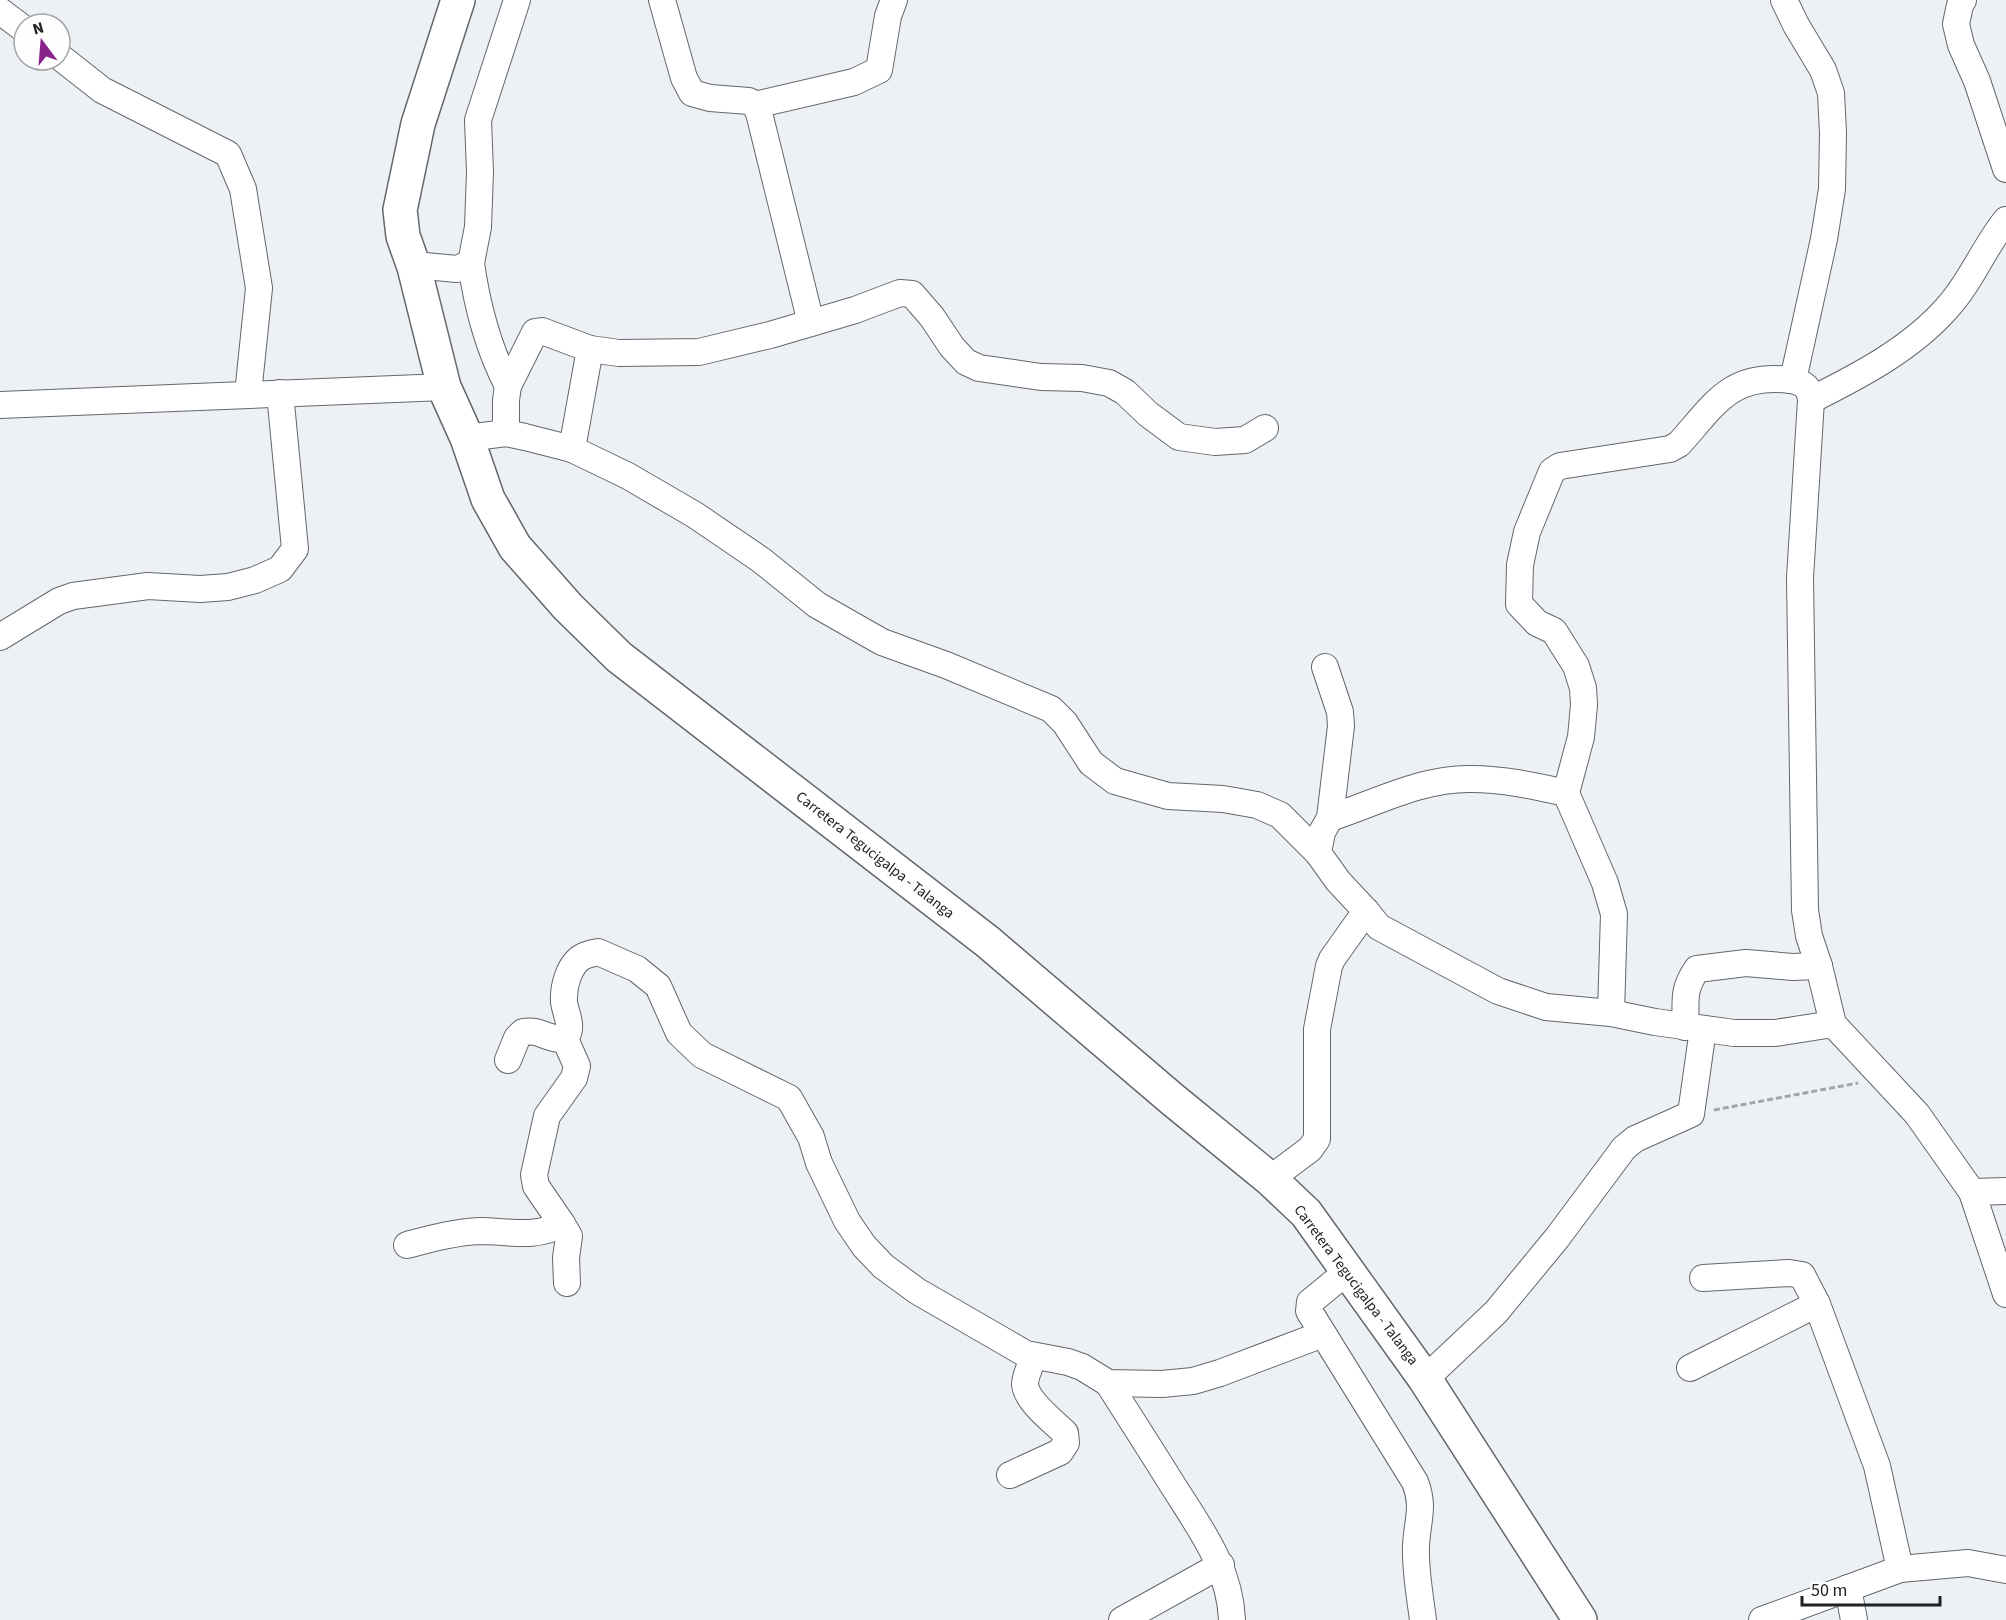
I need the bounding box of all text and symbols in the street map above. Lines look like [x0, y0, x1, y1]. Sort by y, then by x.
north arrow [12, 12, 72, 72]
text: N [30, 17, 46, 41]
street label: Carretera Tegucigalpa - Talanga [791, 786, 959, 924]
street label: Carretera Tegucigalpa - Talanga [1289, 1200, 1423, 1370]
scale bar [1802, 1569, 1940, 1607]
text: 50 m [1811, 1578, 1847, 1603]

